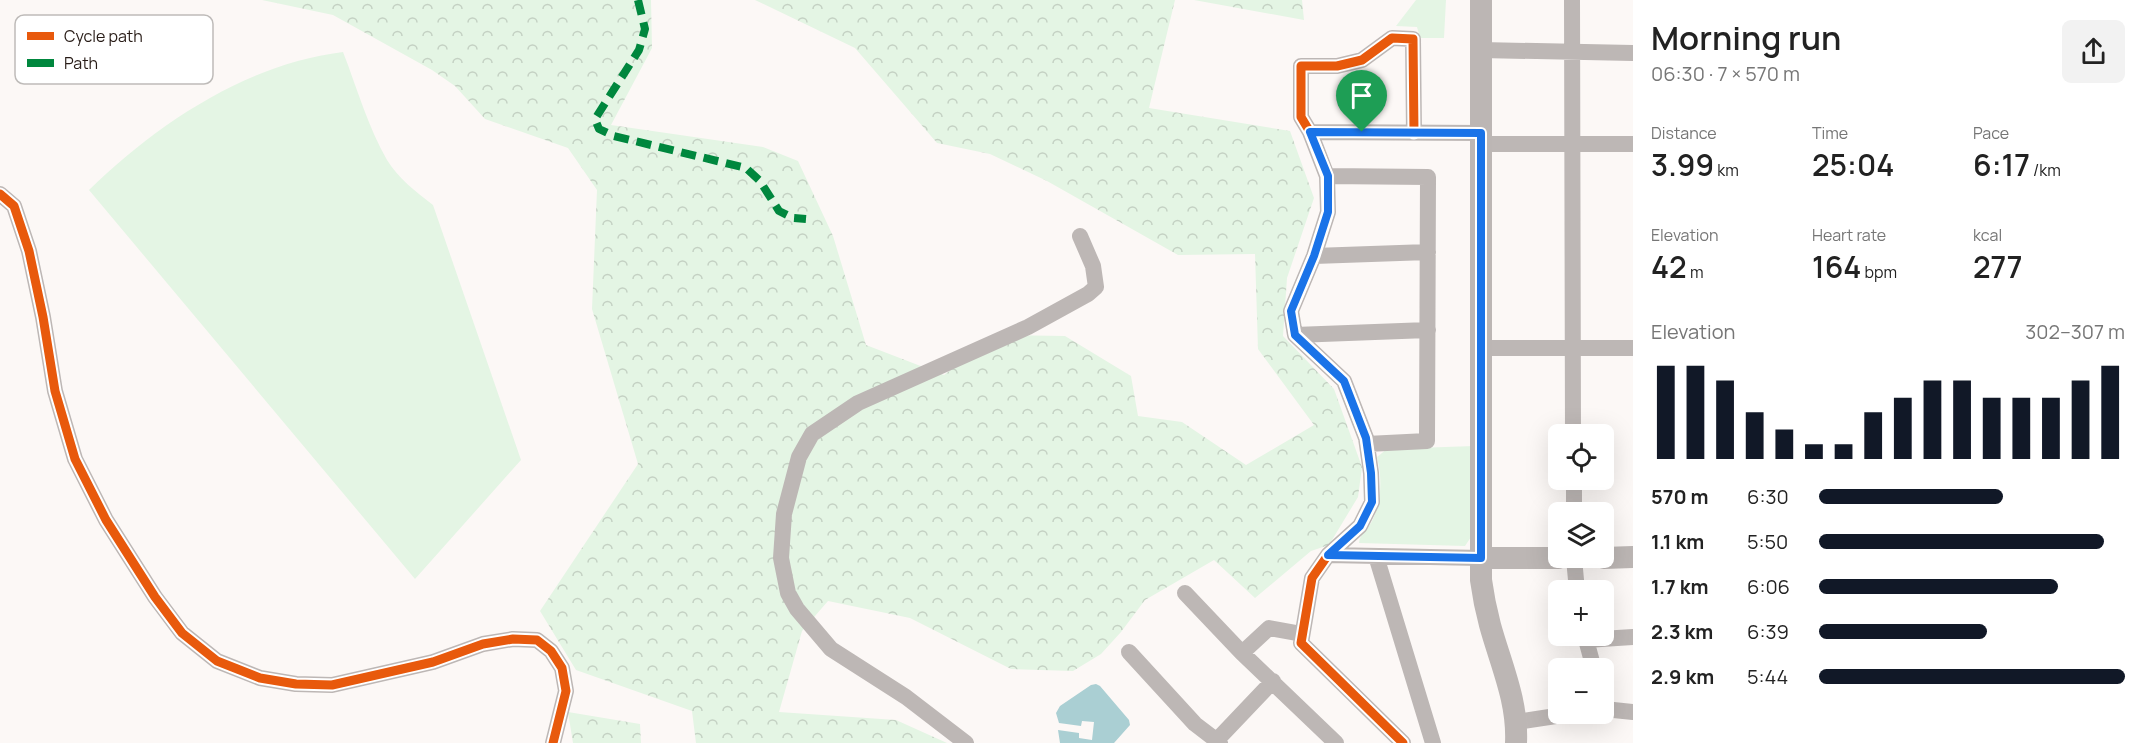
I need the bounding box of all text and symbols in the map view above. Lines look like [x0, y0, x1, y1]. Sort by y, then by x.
legend [15, 15, 213, 84]
text: Morning run [1651, 15, 1841, 60]
button: share [2062, 20, 2125, 83]
text: Cycle path [64, 25, 143, 47]
text: Path [64, 52, 98, 74]
text: 06:30 · 7 × 570 m [1651, 60, 1800, 87]
pin [1336, 70, 1387, 132]
icon: arrive [1345, 79, 1378, 112]
text: Distance [1651, 122, 1717, 144]
text: Time [1812, 122, 1848, 144]
text: Pace [1973, 122, 2009, 144]
text: 3.99 [1651, 144, 1714, 185]
text: 25:04 [1812, 144, 1894, 185]
text: 6:17 [1973, 144, 2030, 185]
text: km [1714, 159, 1739, 181]
text: /km [2030, 159, 2061, 181]
text: Elevation [1651, 224, 1719, 246]
text: Heart rate [1812, 224, 1886, 246]
text: kcal [1973, 224, 2002, 246]
text: 42 [1651, 246, 1687, 287]
text: 164 [1812, 246, 1861, 287]
text: 277 [1973, 246, 2022, 287]
text: m [1687, 261, 1703, 283]
text: bpm [1861, 261, 1897, 283]
text: Elevation [1651, 318, 1735, 345]
text: 302–307 m [2025, 318, 2125, 345]
map controls [1548, 424, 1614, 724]
button: locate [1548, 424, 1614, 490]
text: 570 m [1651, 483, 1709, 510]
text: 6:30 [1747, 483, 1789, 510]
button: layers [1548, 502, 1614, 568]
text: 1.1 km [1651, 528, 1704, 555]
text: 5:50 [1747, 528, 1788, 555]
text: 1.7 km [1651, 573, 1708, 600]
text: 6:06 [1747, 573, 1790, 600]
button: + [1548, 580, 1614, 646]
text: 2.3 km [1651, 618, 1713, 645]
text: 6:39 [1747, 618, 1789, 645]
button: − [1548, 658, 1614, 724]
text: 2.9 km [1651, 663, 1714, 690]
text: 5:44 [1747, 663, 1788, 690]

